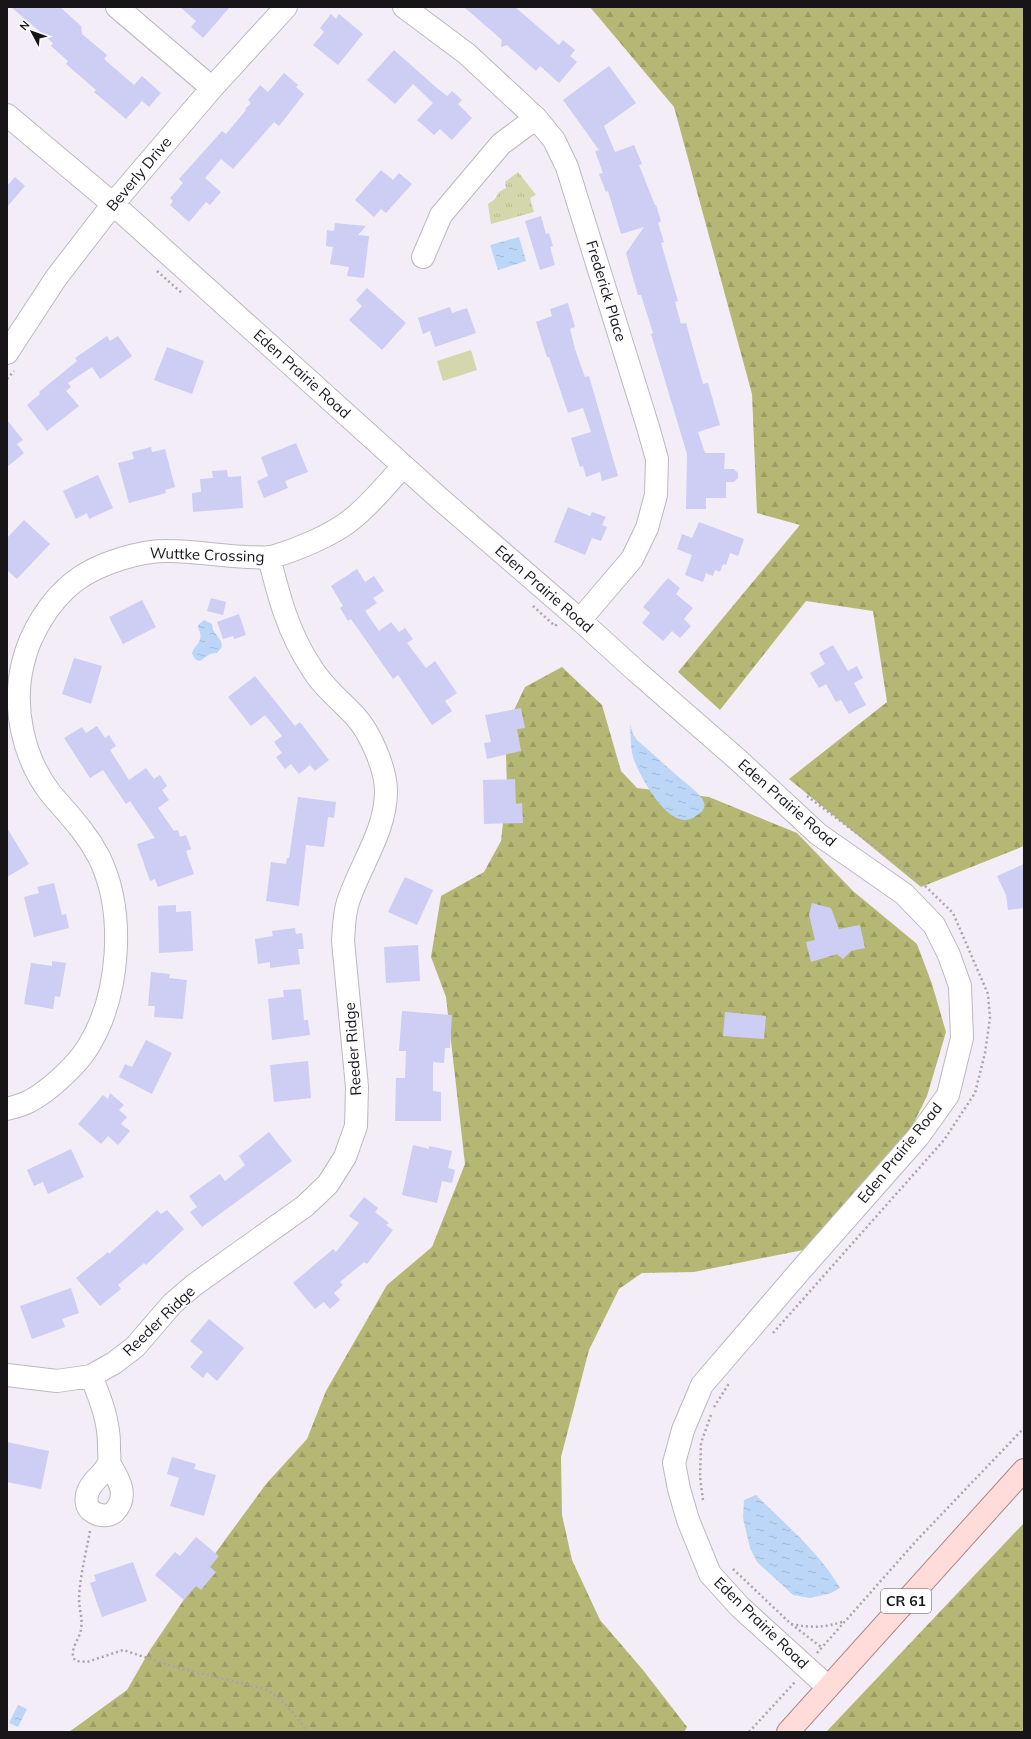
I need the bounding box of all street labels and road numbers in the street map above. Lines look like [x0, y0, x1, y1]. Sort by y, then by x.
street label: Beverly Drive [102, 133, 175, 215]
street label: Frederick Place [582, 238, 631, 344]
street label: Eden Prairie Road [250, 325, 355, 422]
street label: Eden Prairie Road [491, 541, 597, 636]
street label: Wuttke Crossing [149, 543, 265, 566]
street label: Eden Prairie Road [734, 755, 840, 850]
street label: Reeder Ridge [340, 1002, 365, 1096]
street label: Eden Prairie Road [853, 1099, 946, 1207]
street label: Reeder Ridge [119, 1281, 199, 1360]
street label: Eden Prairie Road [710, 1573, 813, 1673]
road number: CR 61 [881, 1589, 931, 1613]

